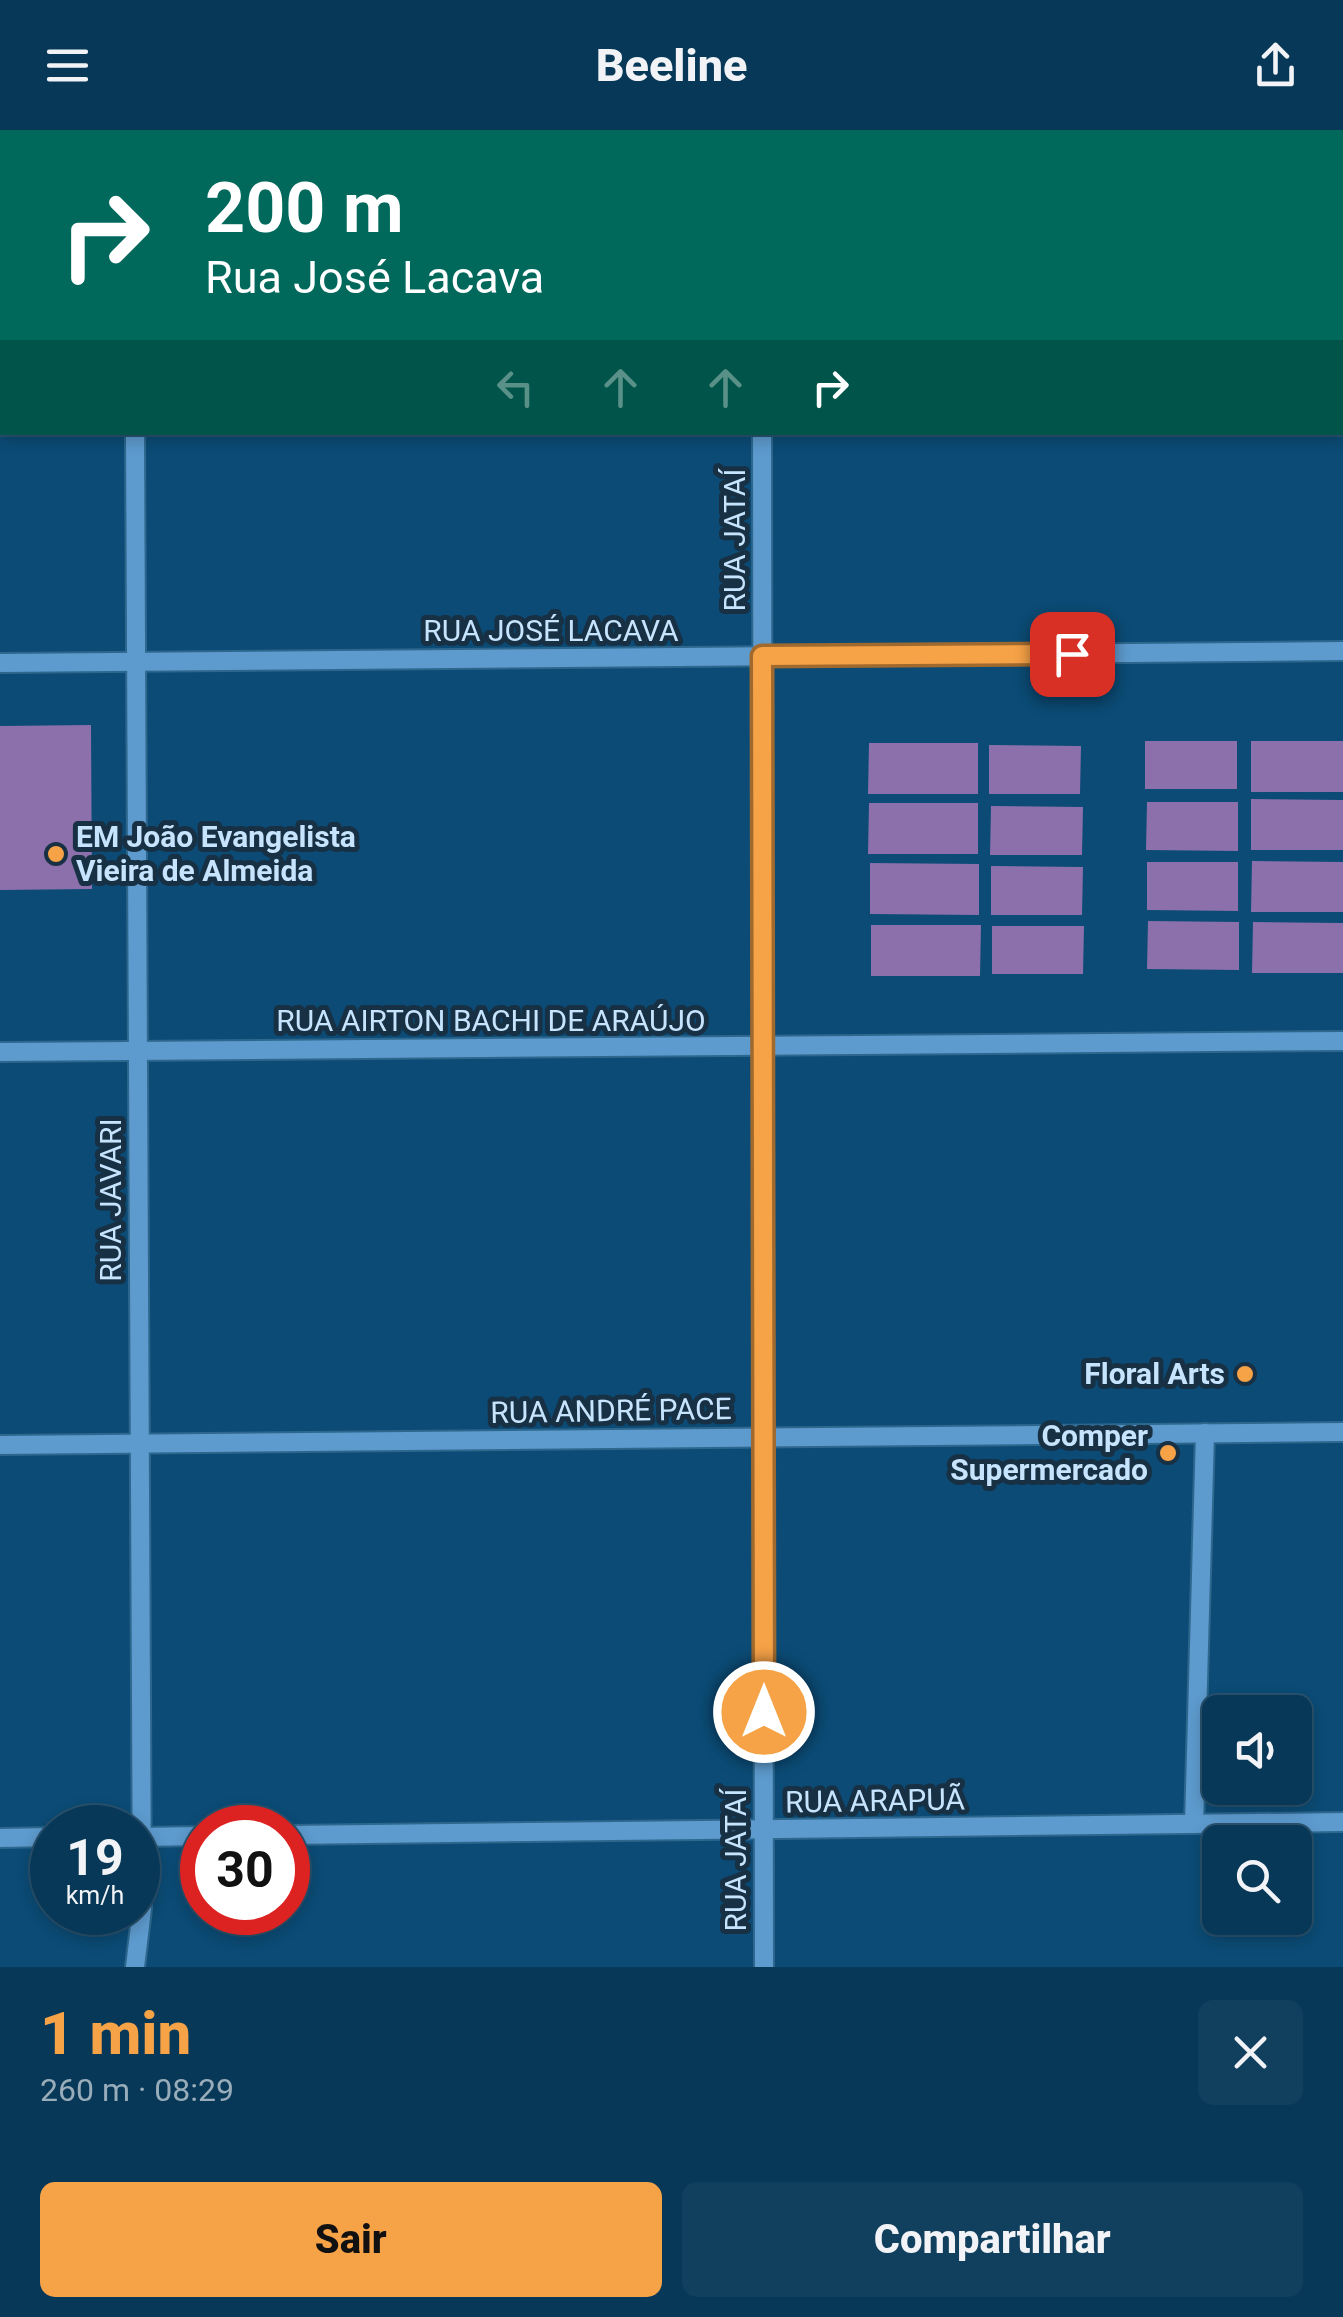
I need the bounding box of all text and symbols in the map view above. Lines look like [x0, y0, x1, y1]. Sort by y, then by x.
icon: menu [40, 38, 95, 93]
icon: share [1248, 38, 1303, 93]
text: Beeline [596, 39, 747, 92]
text: 200 m [205, 167, 404, 249]
icon: right [40, 170, 170, 300]
text: Rua José Lacava [205, 251, 544, 304]
icon: left [488, 360, 543, 415]
icon: ahead [593, 360, 648, 415]
icon: ahead [698, 360, 753, 415]
icon: right [803, 360, 858, 415]
street label: RUA JATAÍ [717, 468, 752, 612]
pin [1030, 612, 1115, 697]
street label: RUA JOSÉ LACAVA [423, 613, 679, 648]
icon: arrive [1045, 627, 1100, 682]
place label: EM João Evangelista Vieira de Almeida [76, 819, 356, 888]
marker: EM João Evangelista Vieira de Almeida [45, 843, 67, 865]
street label: RUA AIRTON BACHI DE ARAÚJO [276, 1003, 706, 1038]
street label: RUA JAVARI [93, 1118, 128, 1282]
place label: Floral Arts [1084, 1356, 1225, 1391]
marker: Floral Arts [1234, 1363, 1256, 1385]
street label: RUA ANDRÉ PACE [490, 1391, 732, 1430]
place label: Comper Supermercado [950, 1418, 1148, 1487]
marker: Comper Supermercado [1157, 1442, 1179, 1464]
position arrow [712, 1660, 816, 1764]
map controls [1202, 1695, 1312, 1935]
button: sound [1202, 1695, 1312, 1805]
street label: RUA ARAPUÃ [785, 1781, 966, 1820]
street label: RUA JATAÍ [718, 1788, 753, 1932]
speed limit sign: 30 [180, 1805, 310, 1935]
button: search [1202, 1825, 1312, 1935]
text: 19 [66, 1829, 124, 1887]
text: km/h [66, 1881, 124, 1910]
text: 1 min [40, 1998, 191, 2069]
button: close [1198, 2000, 1303, 2105]
text: 260 m · 08:29 [40, 2071, 234, 2109]
button: Sair [40, 2182, 662, 2297]
button: Compartilhar [682, 2182, 1303, 2297]

